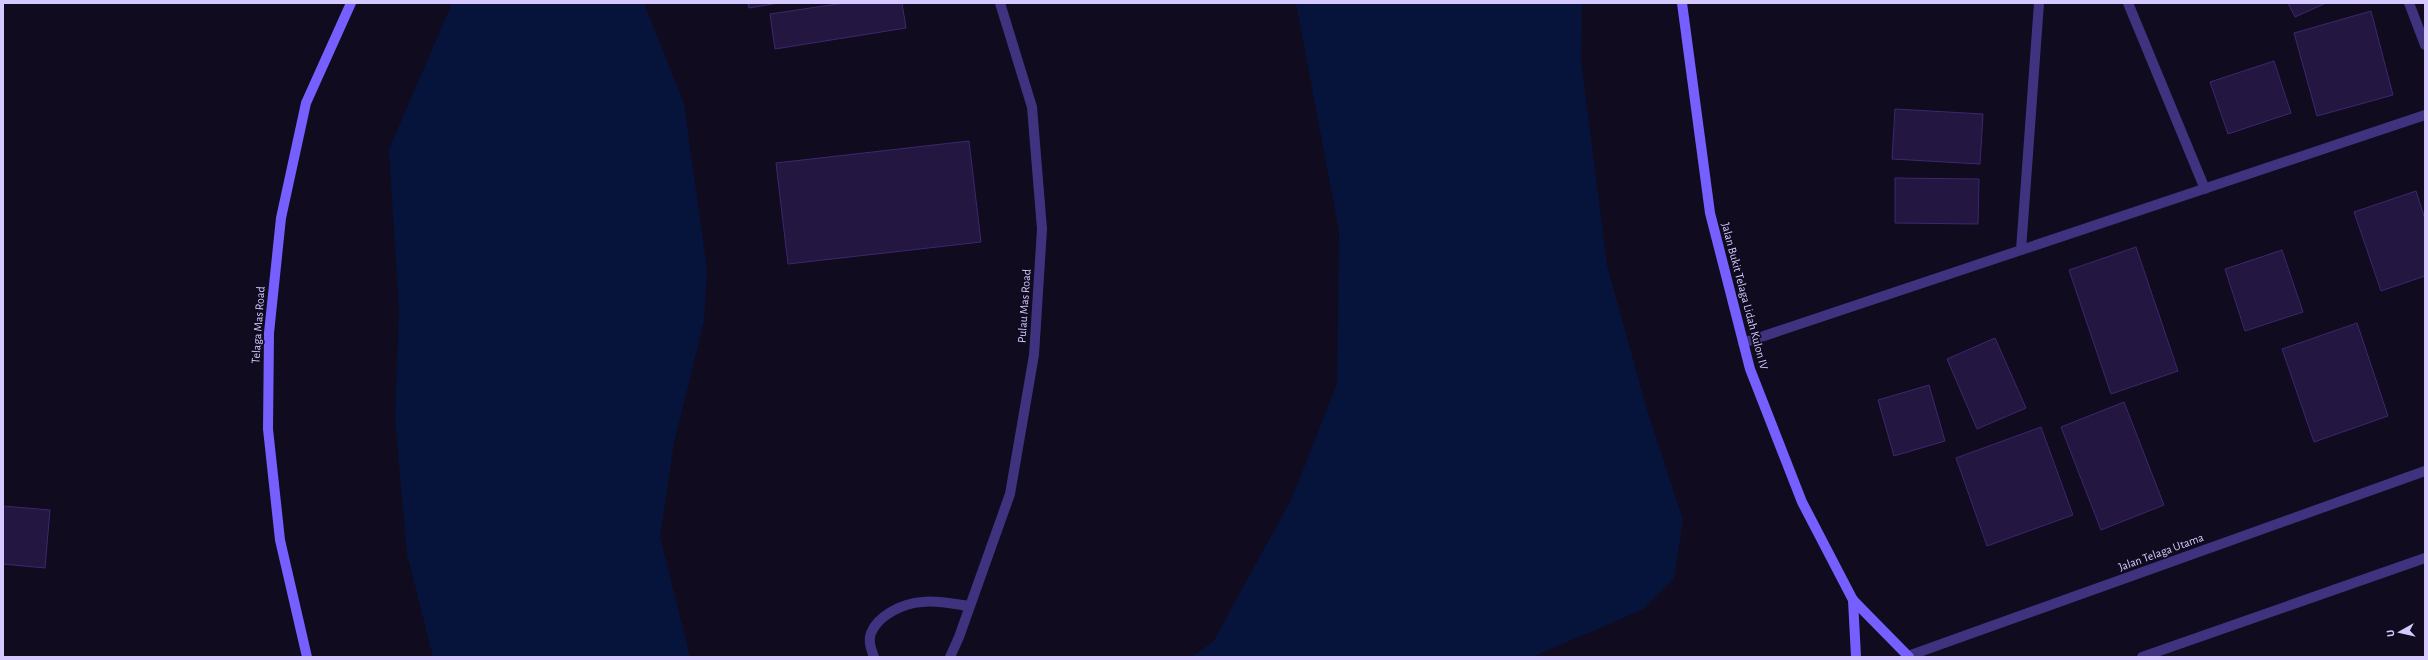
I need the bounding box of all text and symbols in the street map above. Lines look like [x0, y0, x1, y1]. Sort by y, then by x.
street label: Jalan Bukit Telaga Lidah Kulon IV [1720, 221, 1770, 371]
street label: Pulau Mas Road [1015, 269, 1033, 343]
street label: Telaga Mas Road [249, 286, 267, 364]
street label: Jalan Telaga Utama [2117, 531, 2206, 573]
north arrow [2380, 612, 2420, 652]
text: U [2385, 629, 2397, 638]

